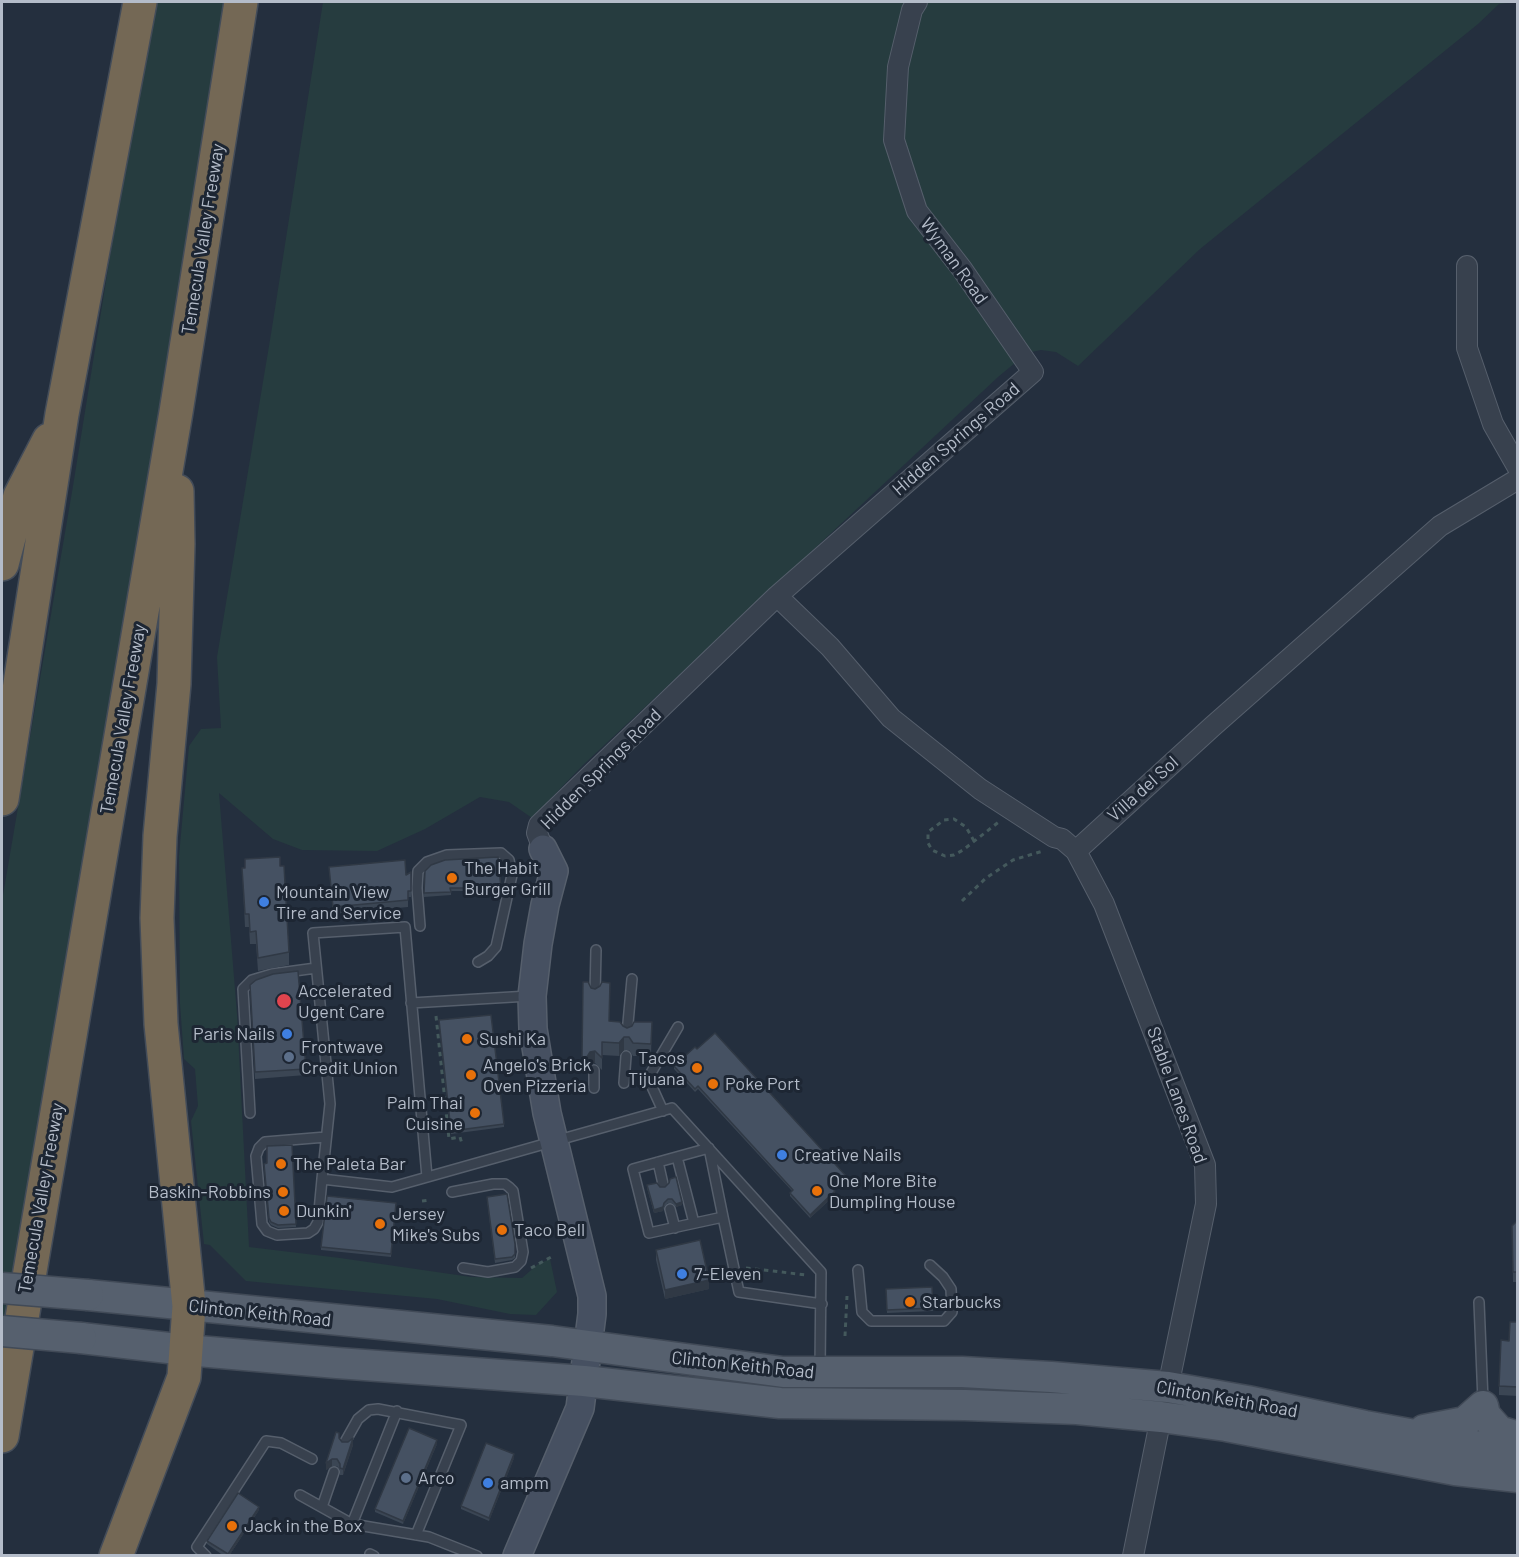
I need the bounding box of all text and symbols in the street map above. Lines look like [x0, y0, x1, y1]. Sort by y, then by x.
street label: Temecula Valley Freeway [177, 142, 229, 336]
street label: Wyman Road [916, 214, 992, 308]
street label: Hidden Springs Road [888, 378, 1024, 500]
street label: Temecula Valley Freeway [96, 622, 150, 816]
street label: Hidden Springs Road [536, 704, 666, 834]
street label: Villa del Sol [1103, 752, 1183, 826]
place label: The Habit Burger Grill [464, 857, 551, 900]
marker: The Habit Burger Grill [445, 871, 459, 885]
place label: Mountain View Tire and Service [276, 881, 402, 924]
marker: Mountain View Tire and Service [257, 895, 271, 909]
place label: Accelerated Ugent Care [298, 980, 392, 1022]
marker: Accelerated Ugent Care [275, 992, 293, 1010]
place label: Paris Nails [193, 1023, 275, 1045]
street label: Stable Lanes Road [1142, 1024, 1212, 1166]
marker: Paris Nails [280, 1027, 294, 1041]
place label: Sushi Ka [479, 1028, 546, 1050]
marker: Sushi Ka [460, 1032, 474, 1046]
place label: Frontwave Credit Union [301, 1036, 398, 1078]
place label: Tacos Tijuana [628, 1047, 685, 1090]
marker: Frontwave Credit Union [282, 1050, 296, 1064]
place label: Angelo's Brick Oven Pizzeria [483, 1054, 592, 1096]
marker: Tacos Tijuana [690, 1061, 704, 1075]
marker: Angelo's Brick Oven Pizzeria [464, 1068, 478, 1082]
place label: Poke Port [725, 1073, 801, 1095]
marker: Poke Port [706, 1077, 720, 1091]
place label: Palm Thai Cuisine [387, 1092, 463, 1134]
street label: Temecula Valley Freeway [14, 1101, 68, 1295]
marker: Palm Thai Cuisine [468, 1106, 482, 1120]
place label: Creative Nails [794, 1144, 901, 1166]
marker: Creative Nails [775, 1148, 789, 1162]
place label: The Paleta Bar [293, 1153, 406, 1175]
marker: The Paleta Bar [274, 1157, 288, 1171]
place label: One More Bite Dumpling House [829, 1170, 955, 1212]
place label: Baskin-Robbins [148, 1181, 271, 1203]
marker: One More Bite Dumpling House [810, 1184, 824, 1198]
marker: Baskin-Robbins [276, 1185, 290, 1199]
place label: Dunkin' [296, 1200, 351, 1222]
place label: Jersey Mike's Subs [392, 1203, 480, 1246]
marker: Dunkin' [277, 1204, 291, 1218]
marker: Jersey Mike's Subs [373, 1217, 387, 1231]
place label: Taco Bell [514, 1219, 585, 1241]
marker: Taco Bell [495, 1223, 509, 1237]
place label: 7-Eleven [694, 1263, 762, 1285]
marker: 7-Eleven [675, 1267, 689, 1281]
place label: Starbucks [922, 1291, 1001, 1313]
street label: Clinton Keith Road [188, 1295, 332, 1331]
marker: Starbucks [903, 1295, 917, 1309]
street label: Clinton Keith Road [671, 1347, 815, 1383]
street label: Clinton Keith Road [1155, 1376, 1299, 1422]
place label: Arco [418, 1467, 455, 1489]
marker: Arco [399, 1471, 413, 1485]
place label: ampm [500, 1472, 549, 1494]
marker: ampm [481, 1476, 495, 1490]
place label: Jack in the Box [244, 1515, 362, 1537]
marker: Jack in the Box [225, 1519, 239, 1533]

